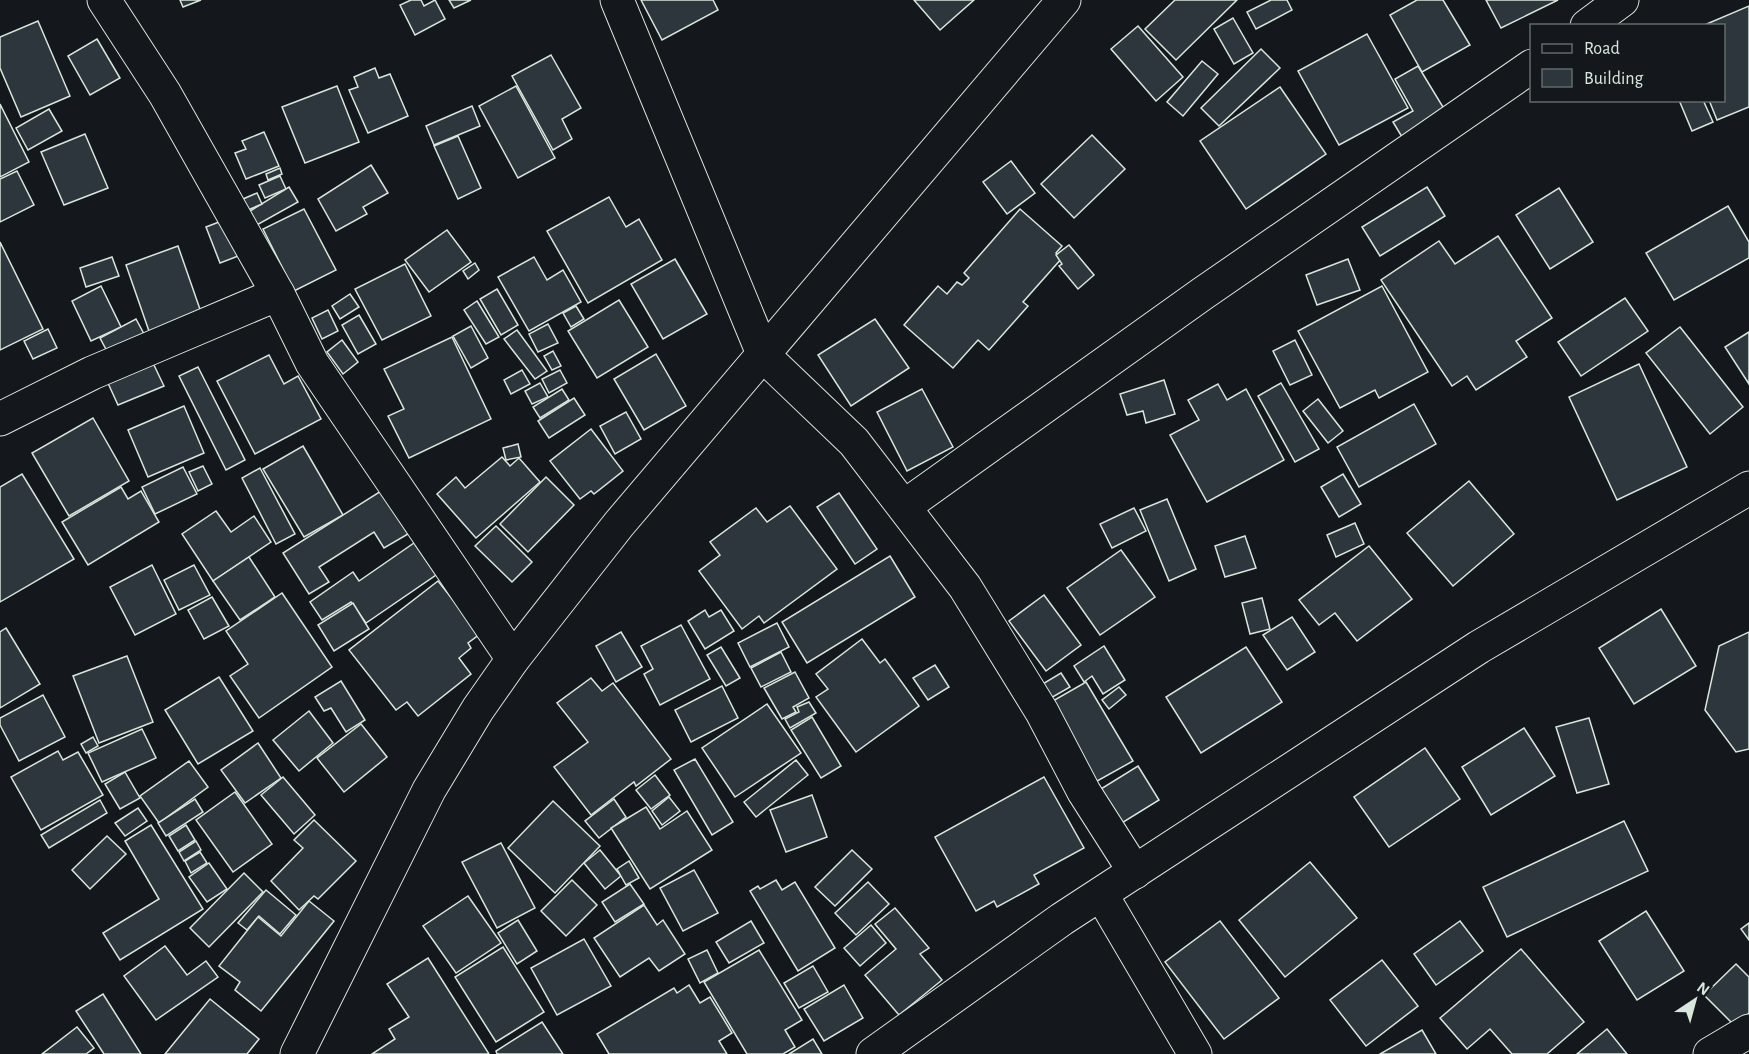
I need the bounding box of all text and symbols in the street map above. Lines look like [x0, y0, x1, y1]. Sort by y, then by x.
legend [1530, 24, 1725, 102]
text: Road [1584, 40, 1620, 58]
text: Building [1584, 70, 1644, 88]
north arrow [1665, 970, 1725, 1030]
text: N [1694, 979, 1712, 998]

